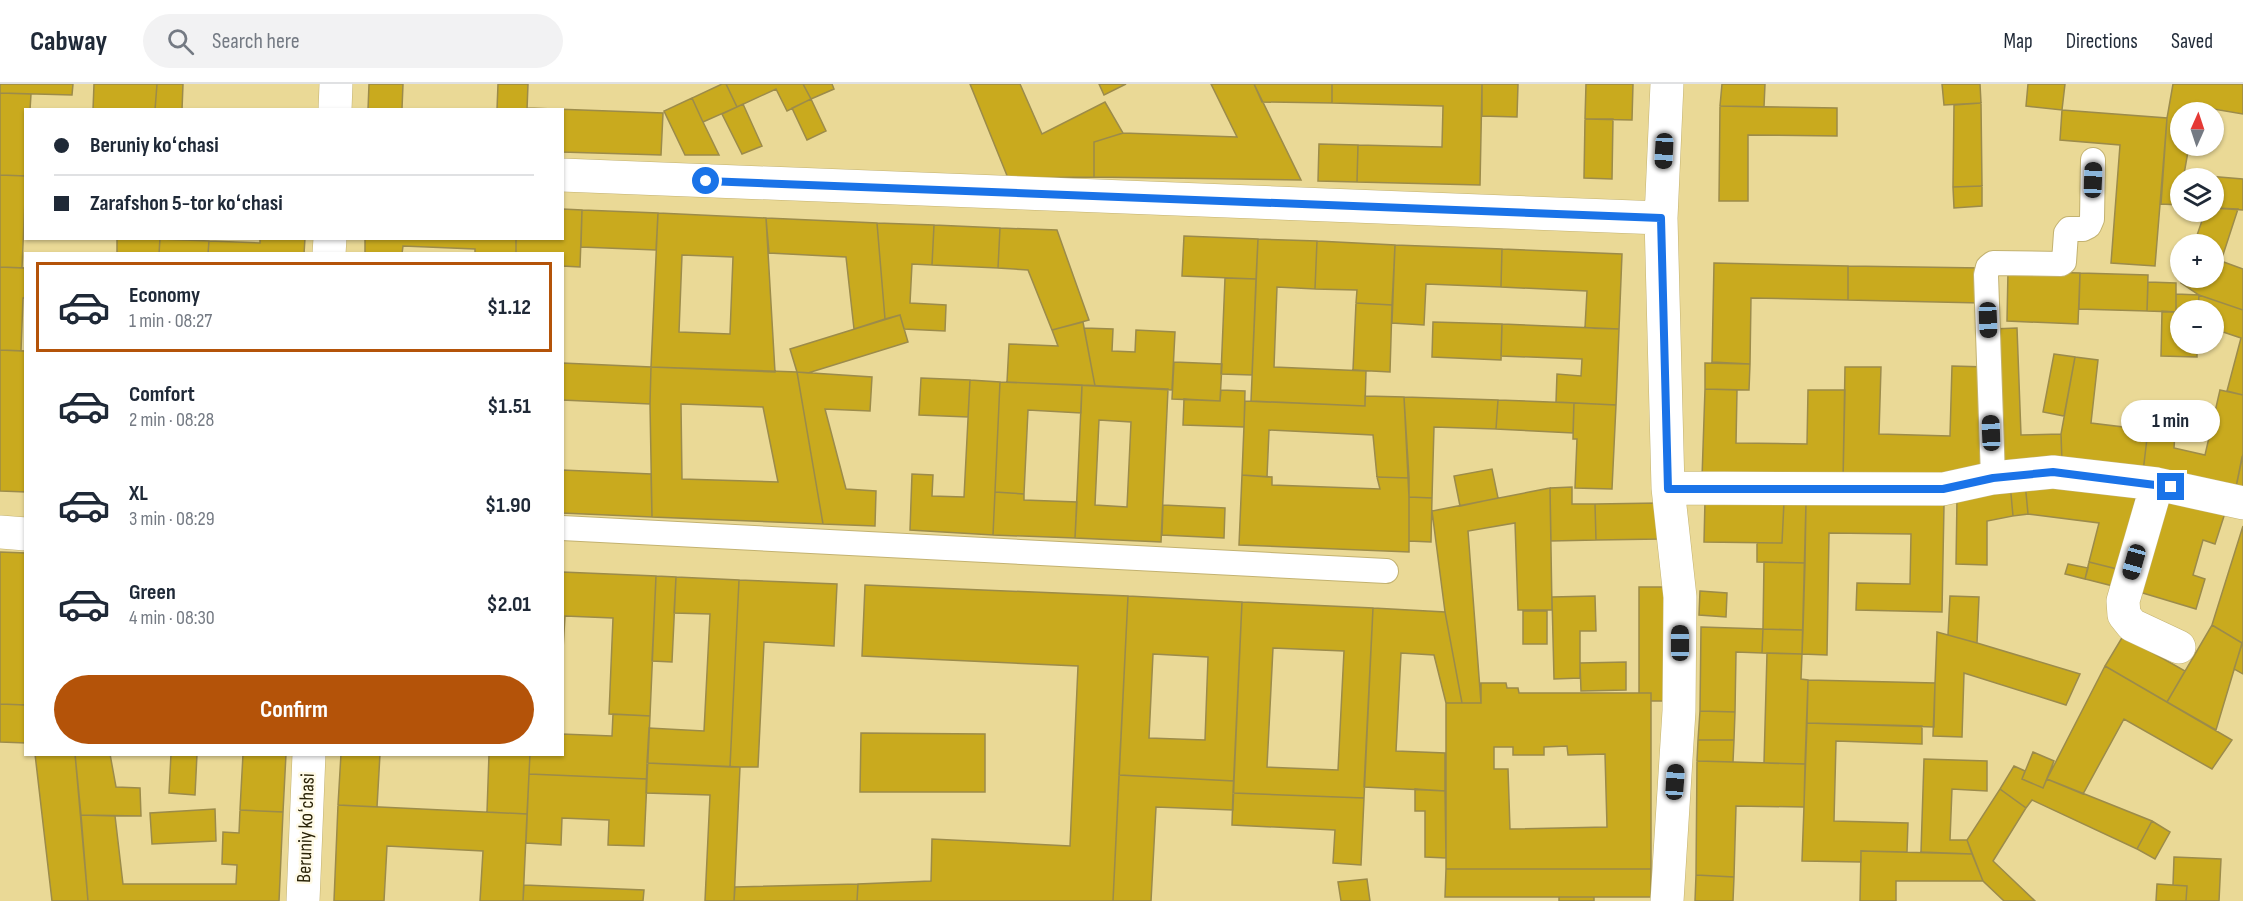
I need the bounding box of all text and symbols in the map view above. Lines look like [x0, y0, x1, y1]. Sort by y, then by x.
search box [143, 14, 563, 68]
text: Cabway [30, 25, 107, 58]
icon: search [164, 25, 197, 58]
text: Search here [212, 28, 300, 55]
text: Map [2003, 29, 2033, 54]
text: Directions [2066, 29, 2138, 54]
text: Saved [2171, 29, 2213, 54]
north arrow [2170, 102, 2224, 156]
map controls [2170, 102, 2224, 354]
text: Beruniy koʻchasi [90, 132, 219, 159]
car [1654, 133, 1674, 169]
car [2083, 162, 2103, 198]
route start [692, 167, 719, 194]
button: layers [2170, 168, 2224, 222]
text: Zarafshon 5-tor koʻchasi [90, 190, 283, 217]
button: + [2170, 234, 2224, 288]
icon: car [57, 280, 111, 334]
text: Economy [129, 282, 200, 309]
text: $1.12 [487, 294, 531, 321]
button: − [2170, 300, 2224, 354]
car [1978, 302, 1998, 338]
text: 1 min · 08:27 [129, 309, 212, 333]
icon: car [57, 379, 111, 433]
text: Comfort [129, 381, 195, 408]
text: $1.51 [487, 393, 531, 420]
callout: 1 min [2122, 400, 2220, 442]
text: 2 min · 08:28 [129, 408, 214, 432]
text: 1 min [2152, 409, 2189, 433]
car [1981, 415, 2001, 451]
route end [2157, 473, 2184, 500]
icon: car [57, 478, 111, 532]
text: XL [129, 480, 148, 507]
text: $1.90 [485, 492, 531, 519]
text: 3 min · 08:29 [129, 507, 215, 531]
car [2120, 542, 2148, 582]
icon: car [57, 577, 111, 631]
text: Green [129, 579, 176, 606]
text: $2.01 [487, 591, 531, 618]
text: 4 min · 08:30 [129, 606, 215, 630]
car [1671, 625, 1689, 661]
button: Confirm [54, 675, 534, 744]
car [1665, 763, 1685, 801]
street label: Beruniy koʻchasi [292, 773, 320, 883]

